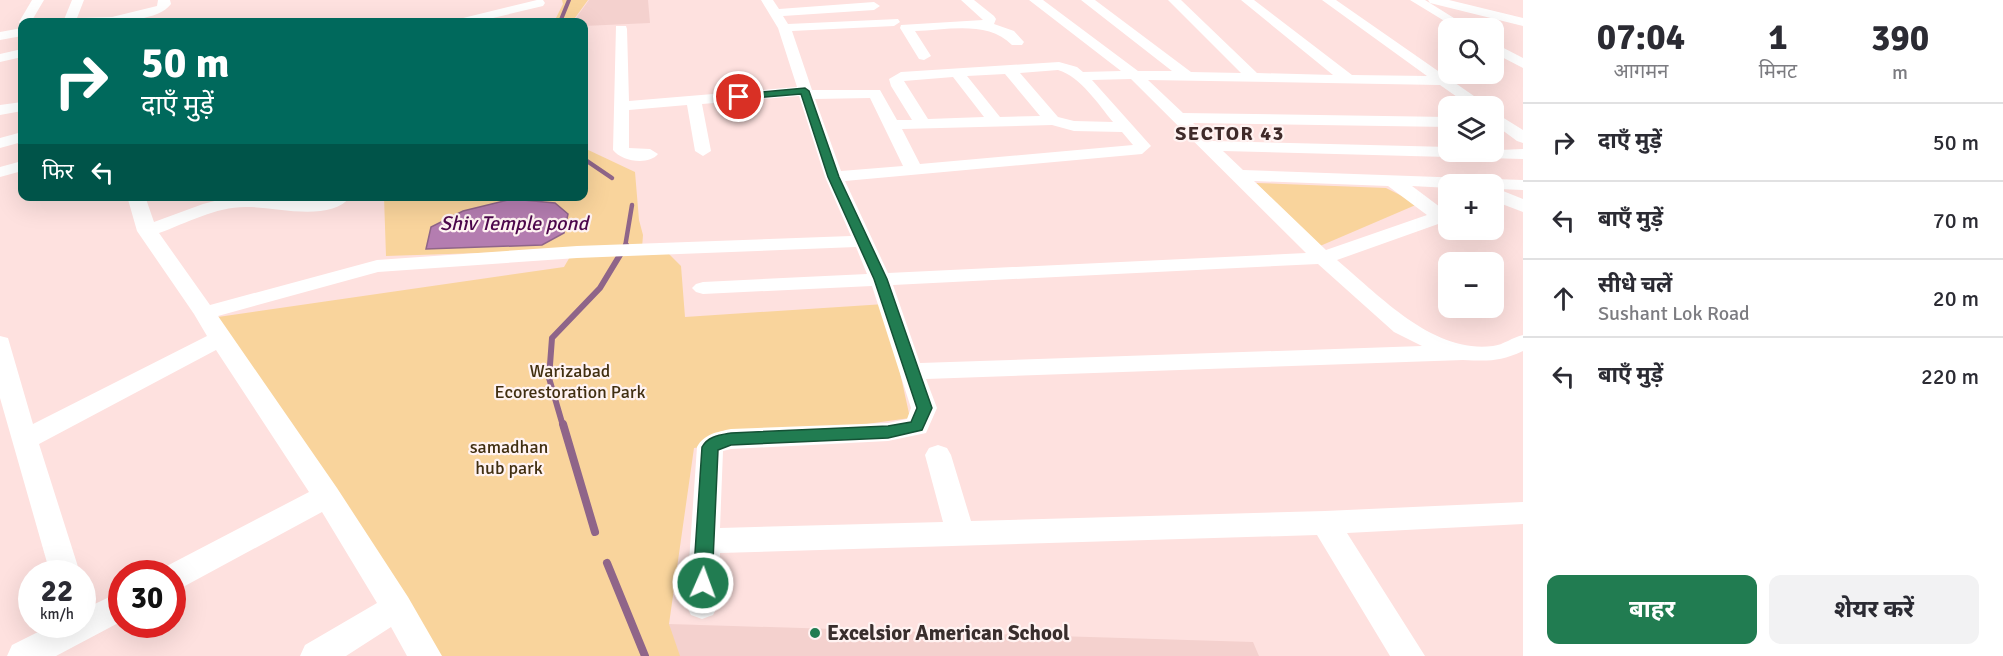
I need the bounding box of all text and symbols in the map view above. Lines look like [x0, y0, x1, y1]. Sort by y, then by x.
text: 07:04 [1597, 15, 1685, 60]
text: 1 [1768, 15, 1788, 60]
text: 390 [1871, 16, 1929, 61]
map controls [1438, 18, 1504, 318]
button: search [1438, 18, 1504, 84]
text: 50 m [141, 38, 230, 89]
icon: right [42, 42, 120, 120]
text: आगमन [1614, 59, 1668, 84]
text: मिनट [1759, 59, 1797, 84]
text: m [1892, 60, 1908, 85]
pin [713, 71, 764, 122]
icon: arrive [722, 80, 755, 113]
text: दाएँ मुड़ें [141, 89, 214, 122]
button: layers [1438, 96, 1504, 162]
district label: SECTOR 43 [1175, 121, 1285, 146]
icon: right [1547, 126, 1580, 159]
text: दाएँ मुड़ें [1598, 127, 1662, 154]
text: 50 m [1933, 129, 1979, 156]
icon: left [86, 156, 119, 189]
text: फिर [42, 158, 74, 185]
button: + [1438, 174, 1504, 240]
icon: left [1547, 204, 1580, 237]
text: बाएँ मुड़ें [1598, 205, 1663, 232]
text: 70 m [1933, 207, 1979, 234]
water label: Shiv Temple pond [440, 211, 590, 236]
button: − [1438, 252, 1504, 318]
text: सीधे चलें [1598, 271, 1672, 298]
icon: ahead [1547, 282, 1580, 315]
text: 20 m [1933, 285, 1979, 312]
text: Sushant Lok Road [1598, 301, 1750, 326]
park label: Warizabad Ecorestoration Park [495, 360, 645, 403]
icon: left [1547, 360, 1580, 393]
text: बाएँ मुड़ें [1598, 361, 1663, 388]
text: 220 m [1921, 363, 1979, 390]
park label: samadhan hub park [470, 436, 548, 479]
position arrow [671, 551, 735, 615]
speed limit sign: 30 [108, 560, 186, 638]
text: 22 [41, 573, 73, 610]
button: बाहर [1547, 575, 1757, 644]
button: शेयर करें [1769, 575, 1979, 644]
text: km/h [40, 605, 74, 623]
place label: Excelsior American School [827, 620, 1070, 646]
marker: Excelsior American School [808, 626, 822, 640]

